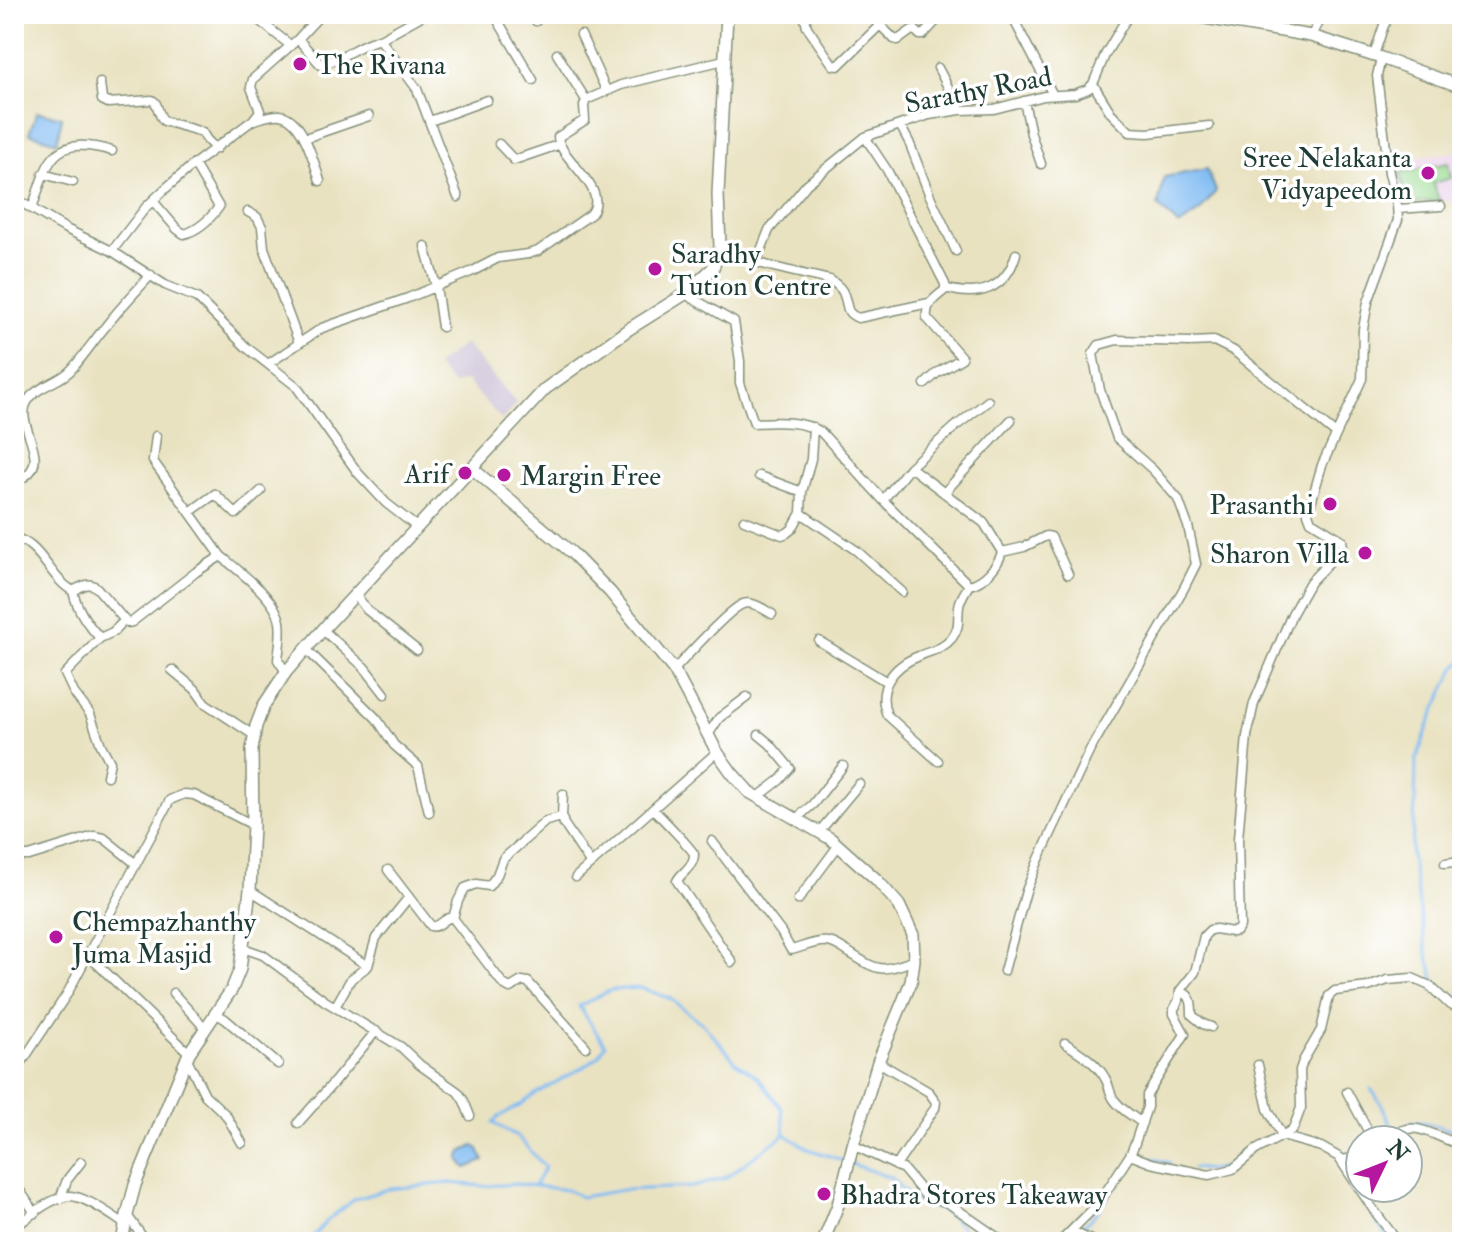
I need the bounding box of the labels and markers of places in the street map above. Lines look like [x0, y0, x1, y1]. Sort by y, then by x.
place label: The Rivana [316, 48, 446, 83]
marker: The Rivana [291, 55, 309, 73]
place label: Sree Nelakanta Vidyapeedom [1242, 141, 1412, 208]
marker: Sree Nelakanta Vidyapeedom [1419, 164, 1437, 182]
place label: Saradhy Tution Centre [671, 237, 831, 304]
marker: Saradhy Tution Centre [646, 260, 664, 278]
place label: Arif [403, 457, 453, 492]
place label: Margin Free [520, 459, 661, 494]
marker: Arif [456, 464, 474, 482]
marker: Margin Free [495, 466, 513, 484]
place label: Prasanthi [1209, 488, 1314, 523]
marker: Prasanthi [1321, 495, 1339, 513]
place label: Sharon Villa [1210, 537, 1349, 572]
marker: Sharon Villa [1356, 544, 1374, 562]
place label: Chempazhanthy Juma Masjid [71, 905, 257, 972]
marker: Chempazhanthy Juma Masjid [47, 928, 65, 946]
place label: Bhadra Stores Takeaway [840, 1178, 1108, 1213]
marker: Bhadra Stores Takeaway [815, 1185, 833, 1203]

